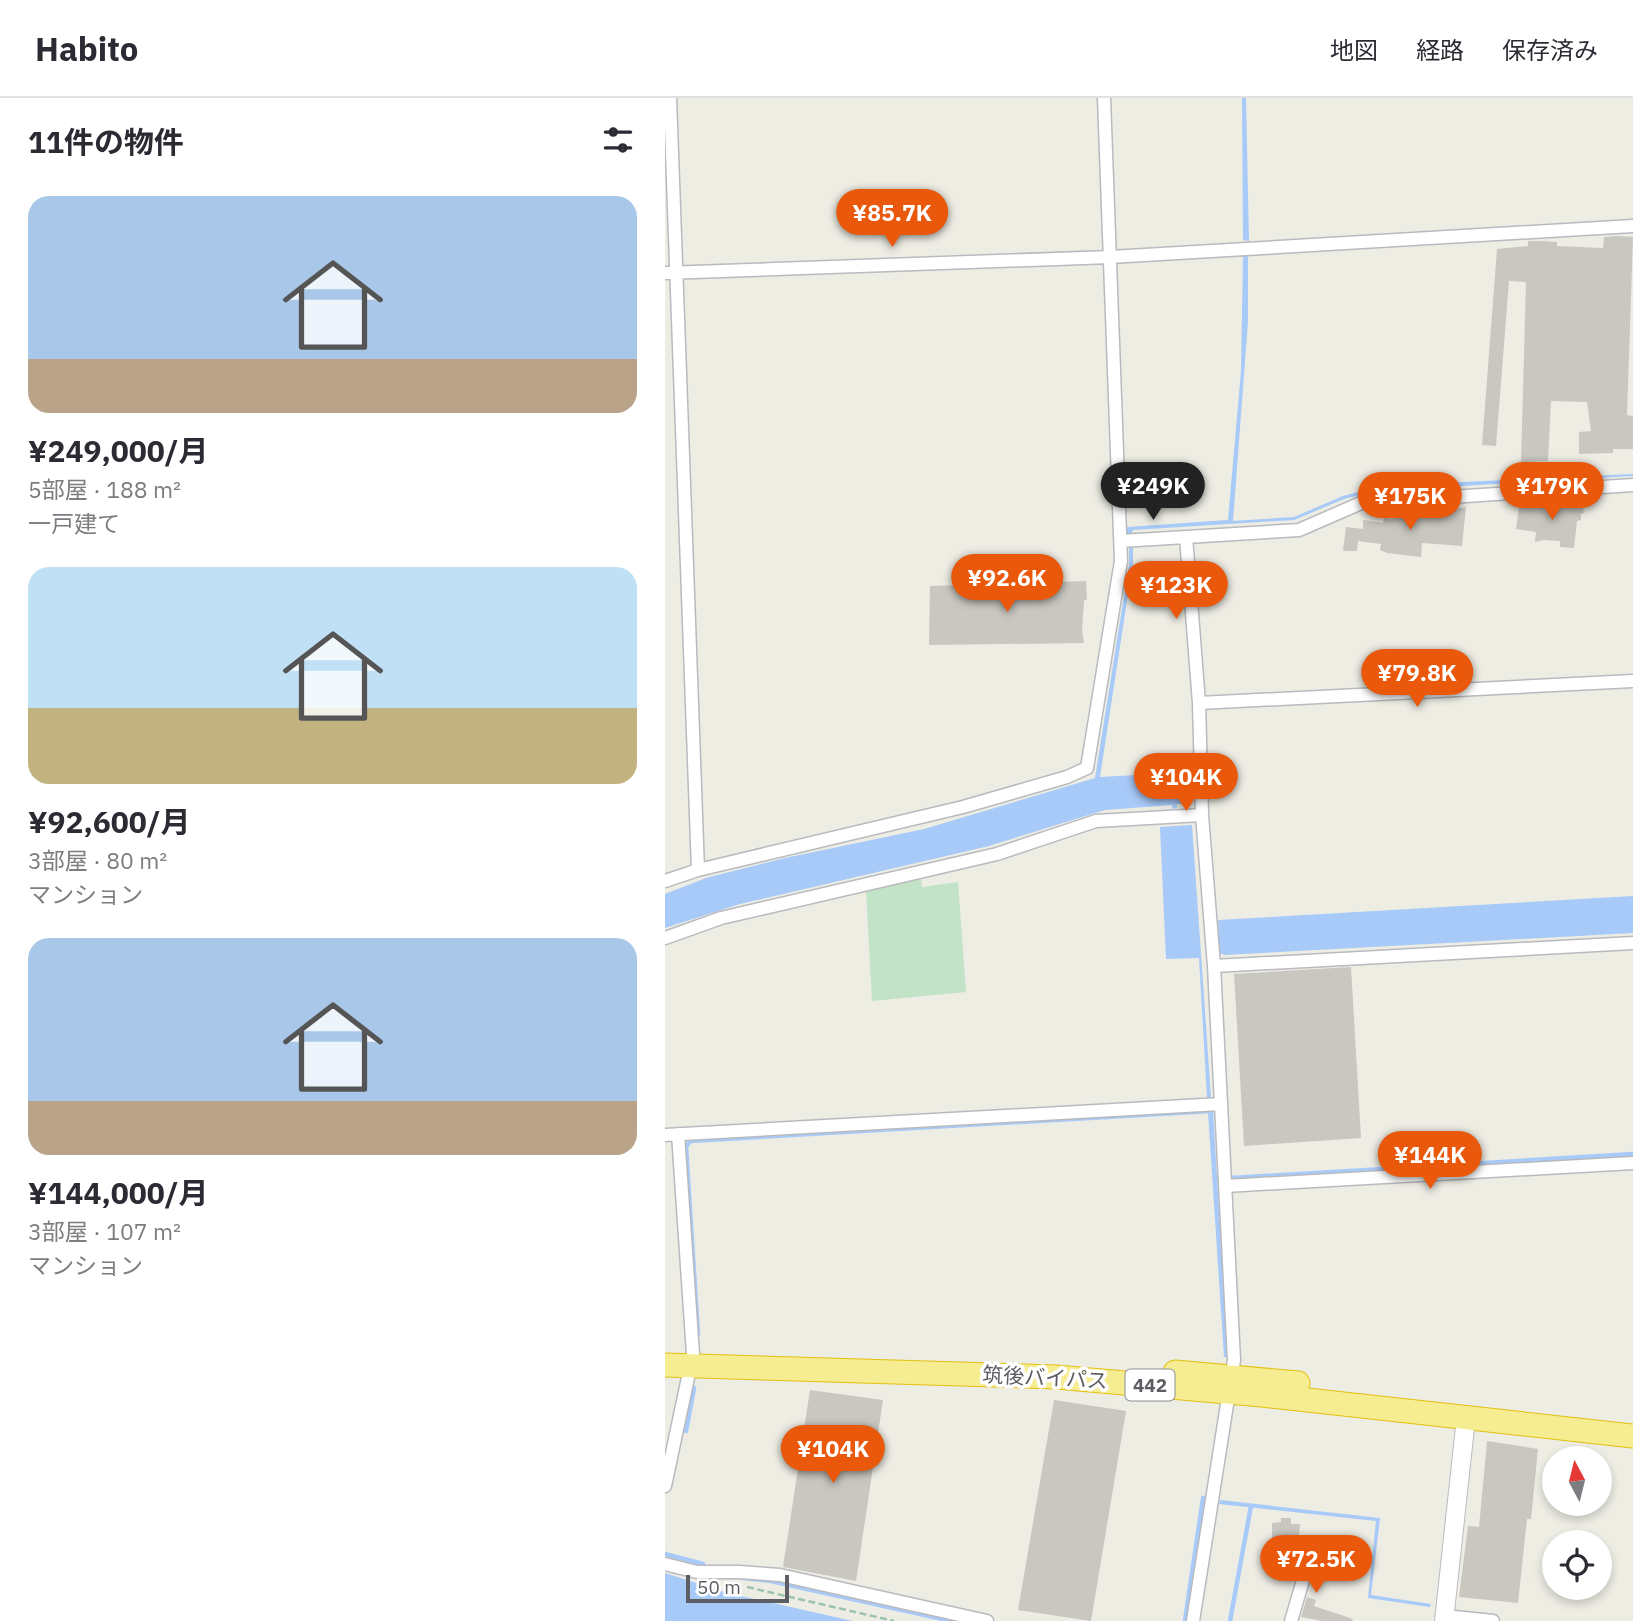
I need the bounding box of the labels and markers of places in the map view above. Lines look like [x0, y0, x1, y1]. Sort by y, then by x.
pin: ¥85.7K [835, 190, 949, 249]
pin: ¥249K [1104, 462, 1202, 522]
pin: ¥179K [1503, 462, 1601, 522]
pin: ¥175K [1361, 472, 1459, 532]
pin: ¥92.6K [950, 554, 1064, 614]
pin: ¥123K [1127, 561, 1225, 621]
pin: ¥79.8K [1360, 650, 1474, 709]
pin: ¥104K [1137, 754, 1235, 813]
pin: ¥144K [1381, 1132, 1479, 1191]
pin: ¥104K [784, 1426, 882, 1485]
pin: ¥72.5K [1259, 1536, 1373, 1595]

